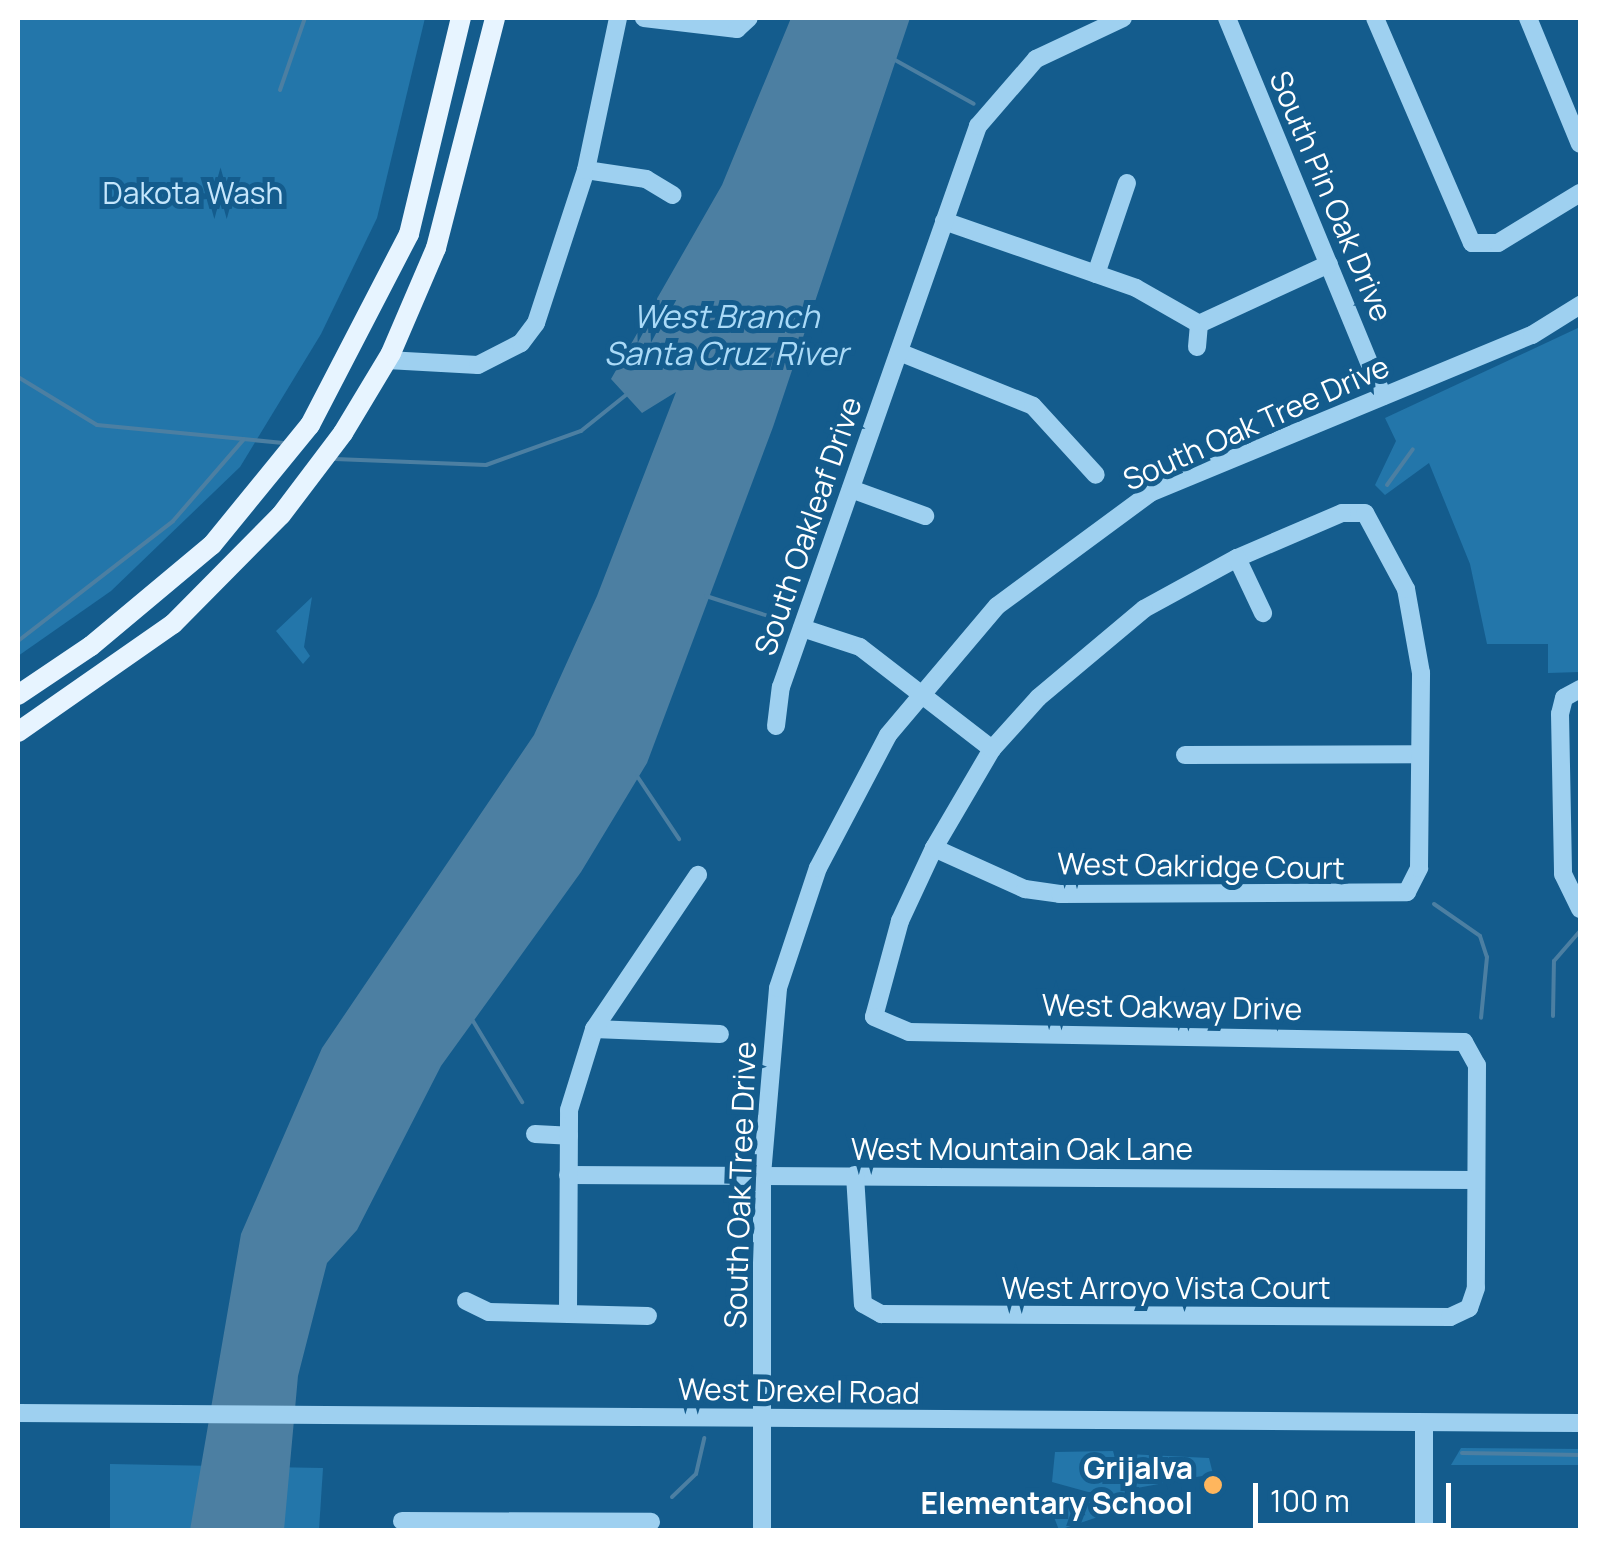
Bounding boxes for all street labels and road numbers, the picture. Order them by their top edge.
street label: South Pin Oak Drive [1262,66,1400,326]
street label: South Oak Tree Drive [1117,348,1395,498]
street label: South Oakleaf Drive [747,392,869,660]
street label: West Oakridge Court [1057,845,1345,887]
street label: West Oakway Drive [1041,987,1303,1027]
street label: South Oak Tree Drive [717,1041,763,1329]
street label: West Mountain Oak Lane [851,1131,1193,1167]
street label: West Arroyo Vista Court [1002,1270,1330,1306]
street label: West Drexel Road [678,1371,920,1411]

